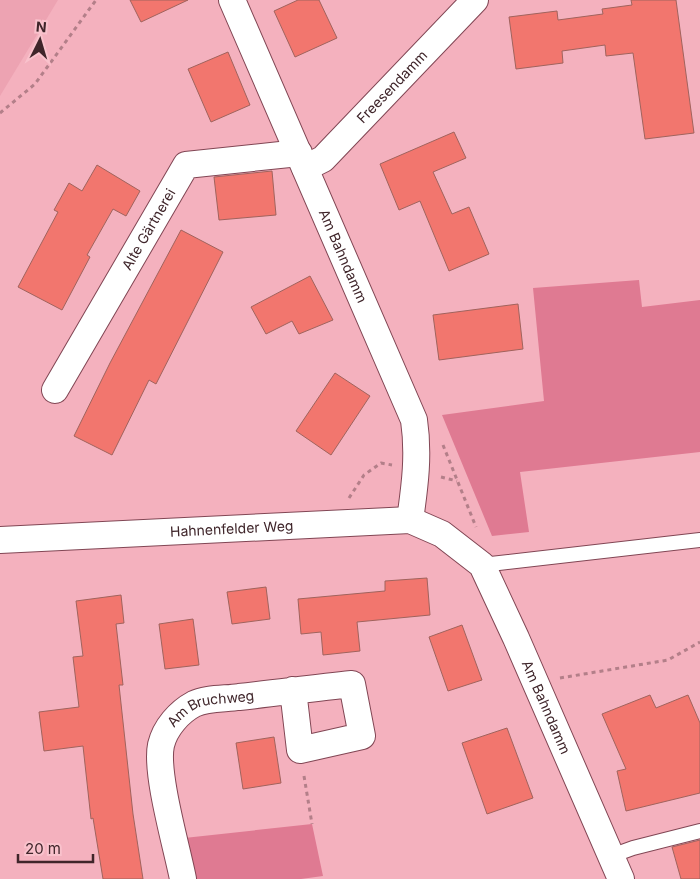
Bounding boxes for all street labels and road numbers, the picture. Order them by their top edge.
street label: Freesendamm [353,47,430,126]
street label: Alte Gärtnerei [118,185,178,273]
street label: Am Bahndamm [316,206,371,305]
street label: Hahnenfelder Weg [170,517,294,540]
street label: Am Bahndamm [519,658,574,756]
street label: Am Bruchweg [163,686,255,730]

